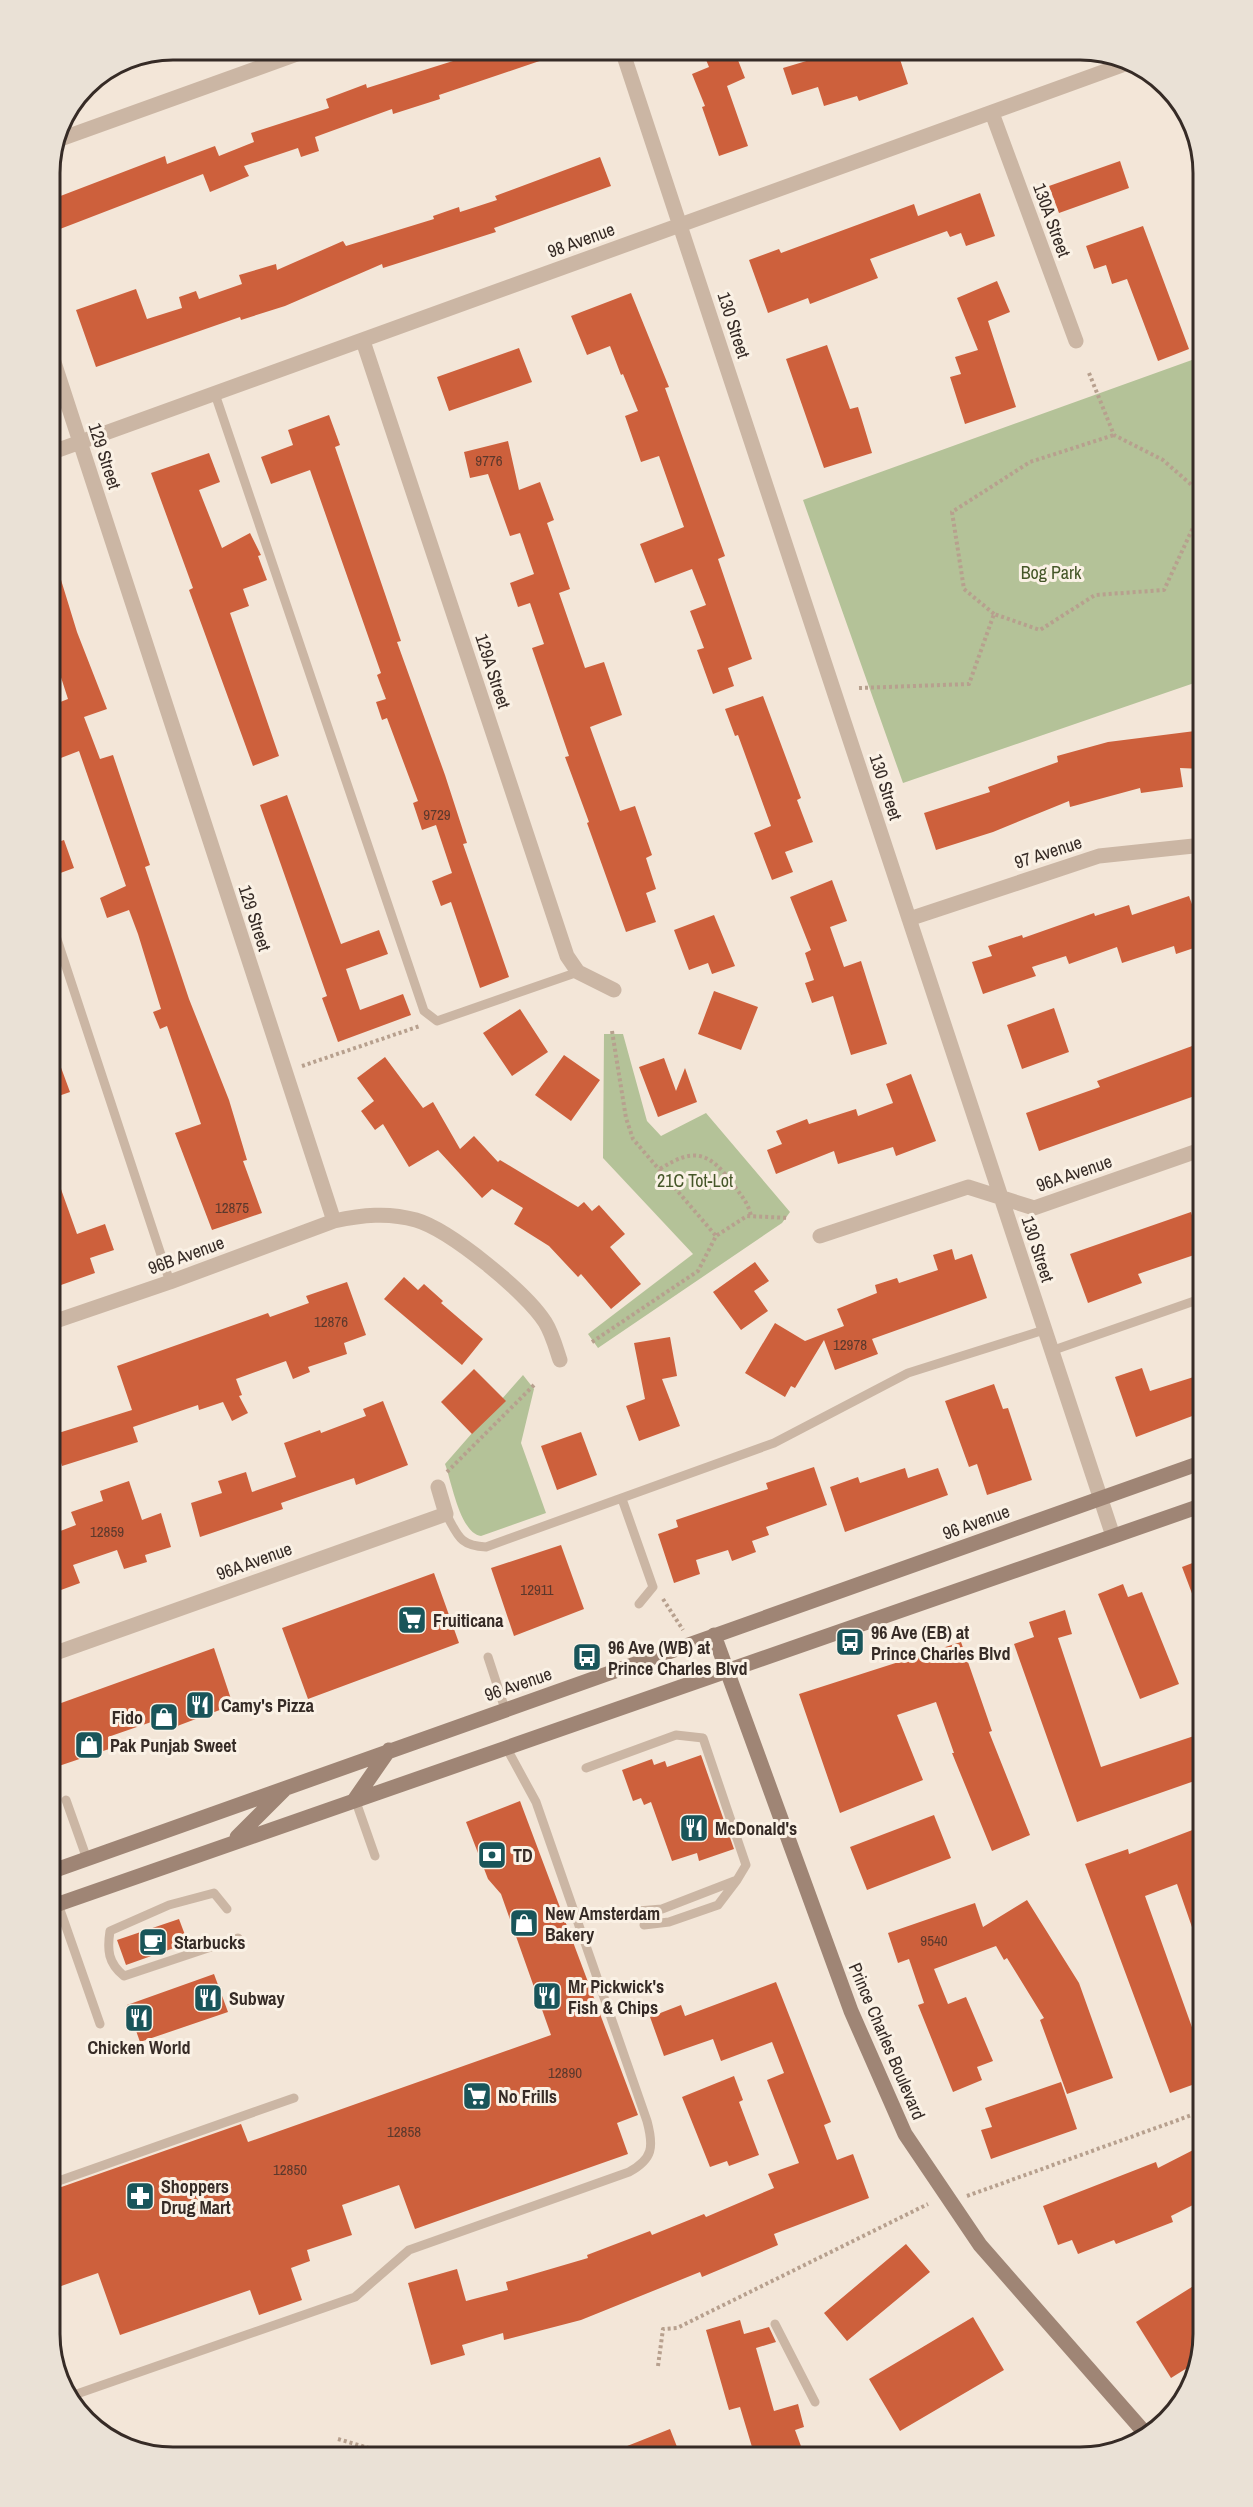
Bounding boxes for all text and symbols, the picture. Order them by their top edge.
street label: 130A Street [1027,179,1077,261]
street label: 98 Avenue [544,216,618,264]
street label: 130 Street [712,289,756,361]
street label: 129 Street [83,420,127,492]
house number: 9776 [475,450,503,471]
park label: Bog Park [1021,560,1082,585]
street label: 129A Street [469,630,517,712]
street label: 130 Street [864,751,908,823]
house number: 9729 [423,804,451,825]
street label: 97 Avenue [1011,829,1085,875]
street label: 129 Street [233,882,277,954]
street label: 96A Avenue [1033,1148,1115,1198]
park label: 21C Tot-Lot [657,1168,733,1193]
house number: 12875 [215,1197,249,1218]
street label: 130 Street [1016,1213,1060,1285]
street label: 96B Avenue [144,1230,228,1280]
house number: 12876 [314,1311,348,1332]
house number: 12978 [833,1334,867,1355]
street label: 96 Avenue [939,1498,1013,1546]
house number: 12859 [90,1521,124,1542]
street label: 96A Avenue [213,1536,295,1586]
house number: 12911 [520,1579,554,1600]
supermarket icon: Fruiticana [396,1604,428,1636]
place label: Fruiticana [433,1608,504,1633]
place label: 96 Ave (EB) at Prince Charles Blvd [871,1620,1010,1666]
bus stop icon: 96 Ave (EB) at Prince Charles Blvd [834,1626,866,1658]
place label: 96 Ave (WB) at Prince Charles Blvd [608,1635,747,1681]
bus stop icon: 96 Ave (WB) at Prince Charles Blvd [571,1641,603,1673]
street label: 96 Avenue [481,1661,555,1707]
restaurant icon: Camy's Pizza [184,1689,216,1721]
place label: Camy's Pizza [221,1693,315,1718]
shop icon: Fido [148,1701,180,1733]
place label: Fido [112,1705,143,1730]
shop icon: Pak Punjab Sweet [73,1729,105,1761]
place label: Pak Punjab Sweet [110,1733,236,1758]
restaurant icon: McDonald's [678,1812,710,1844]
place label: McDonald's [715,1816,797,1841]
bank icon: TD [476,1839,508,1871]
place label: TD [513,1843,533,1868]
place label: New Amsterdam Bakery [545,1901,660,1947]
shop icon: New Amsterdam Bakery [508,1907,540,1939]
cafe icon: Starbucks [137,1926,169,1958]
place label: Starbucks [174,1930,245,1955]
house number: 9540 [920,1930,948,1951]
street label: Prince Charles Boulevard [843,1959,931,2123]
place label: Mr Pickwick's Fish & Chips [568,1974,664,2020]
restaurant icon: Mr Pickwick's Fish & Chips [531,1980,563,2012]
restaurant icon: Subway [192,1982,224,2014]
place label: Subway [229,1986,286,2011]
restaurant icon: Chicken World [123,2002,155,2034]
place label: Chicken World [87,2035,191,2060]
house number: 12890 [548,2062,582,2083]
supermarket icon: No Frills [461,2080,493,2112]
place label: No Frills [498,2084,557,2109]
house number: 12858 [387,2121,421,2142]
house number: 12850 [273,2159,307,2180]
place label: Shoppers Drug Mart [161,2174,231,2220]
pharmacy icon: Shoppers Drug Mart [124,2180,156,2212]

